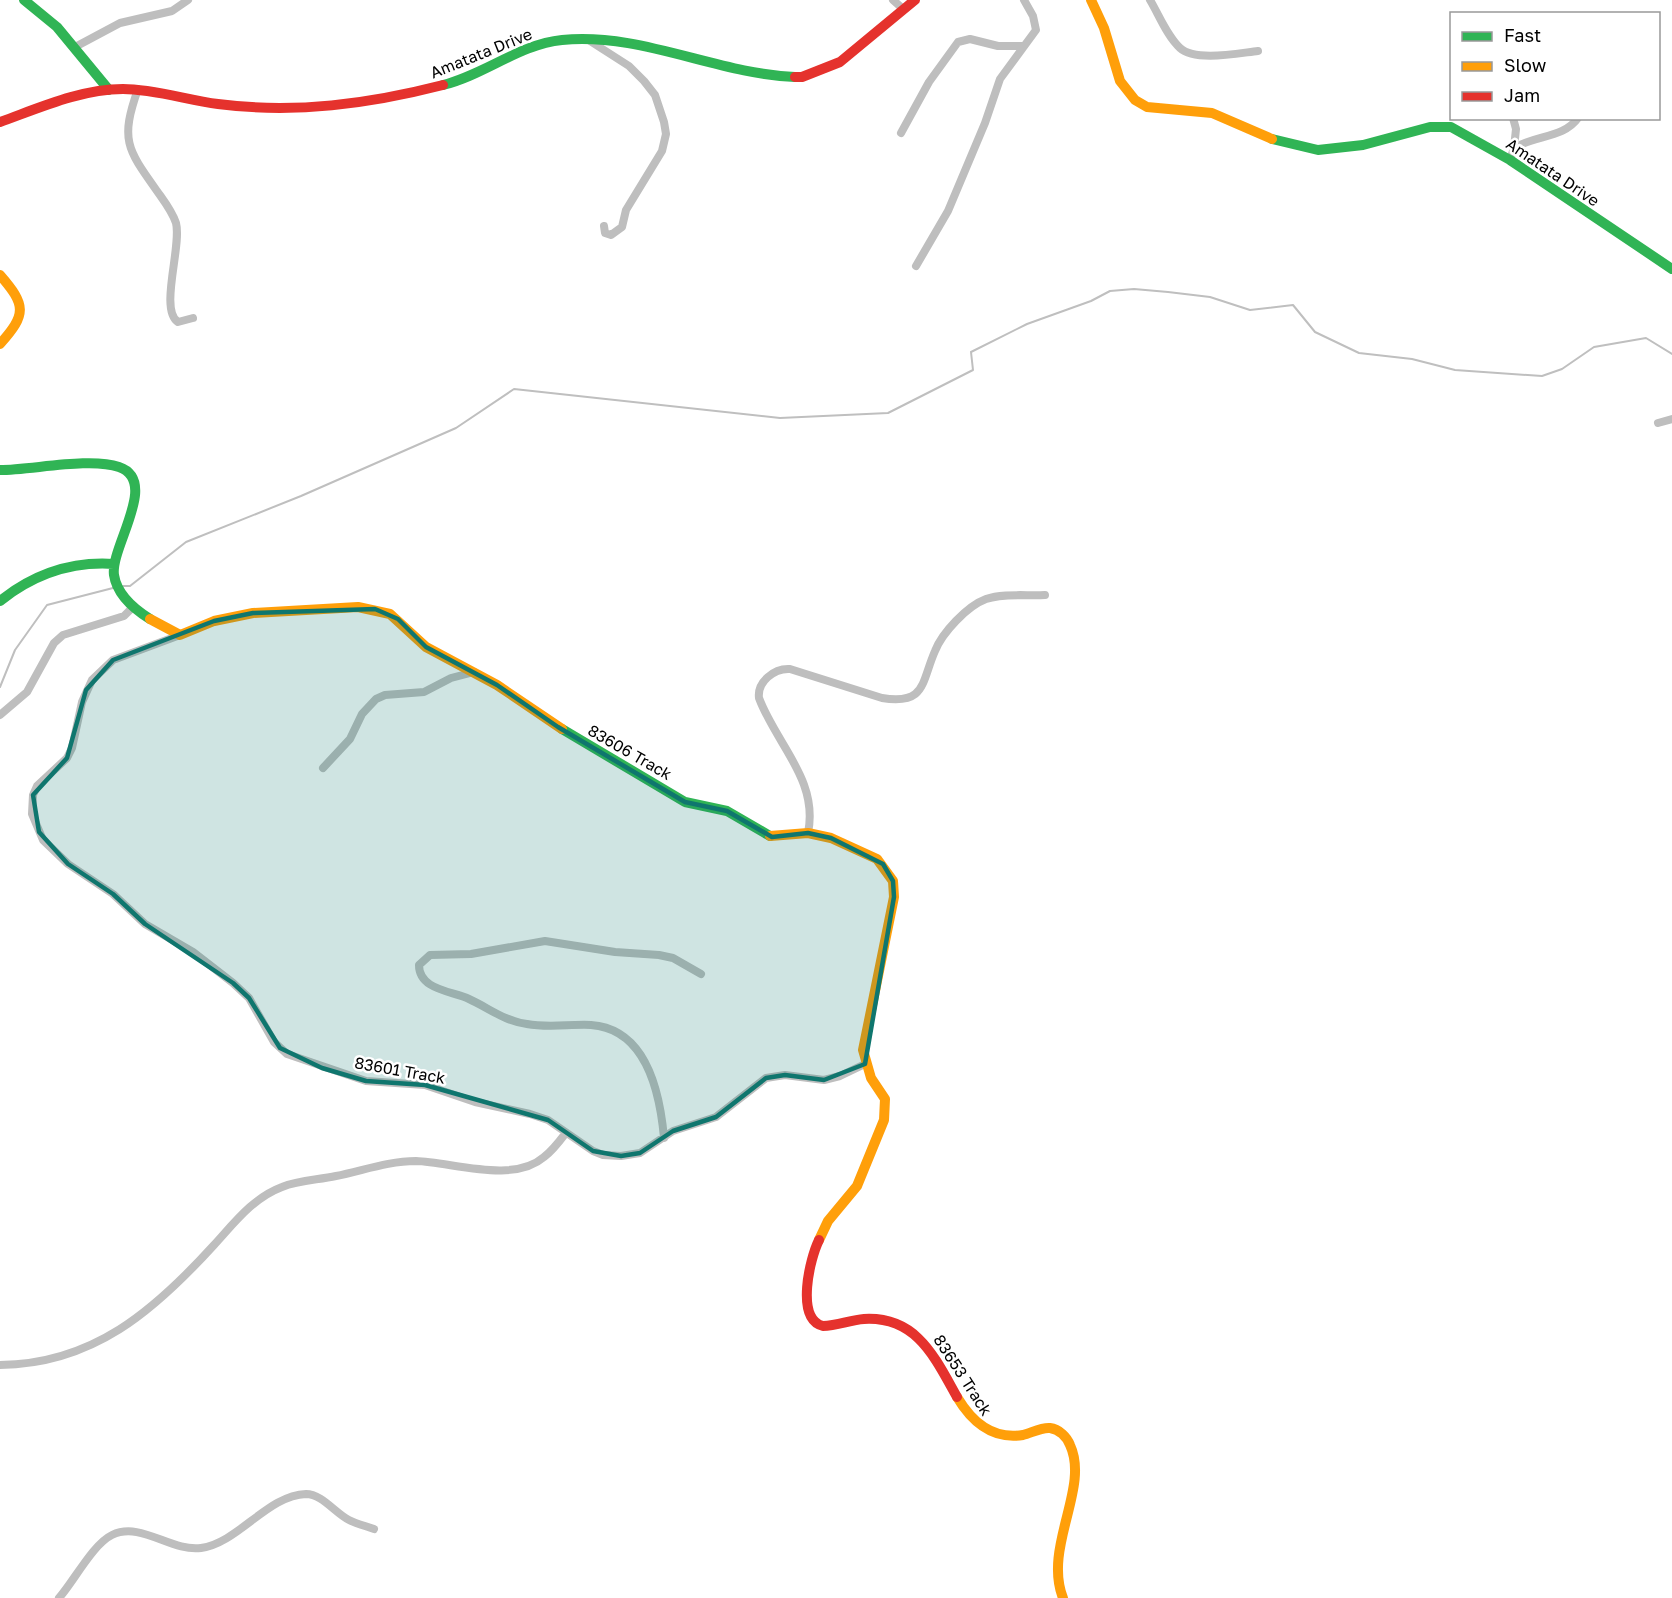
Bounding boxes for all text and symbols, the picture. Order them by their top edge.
legend [1450,12,1660,120]
street label: Amatata Drive [427,23,535,83]
text: Fast [1504,24,1541,46]
text: Slow [1504,54,1547,76]
text: Jam [1504,84,1540,106]
street label: Amatata Drive [1503,133,1603,211]
street label: 83606 Track [584,720,676,784]
street label: 83601 Track [353,1052,447,1088]
street label: 83653 Track [929,1331,997,1419]

